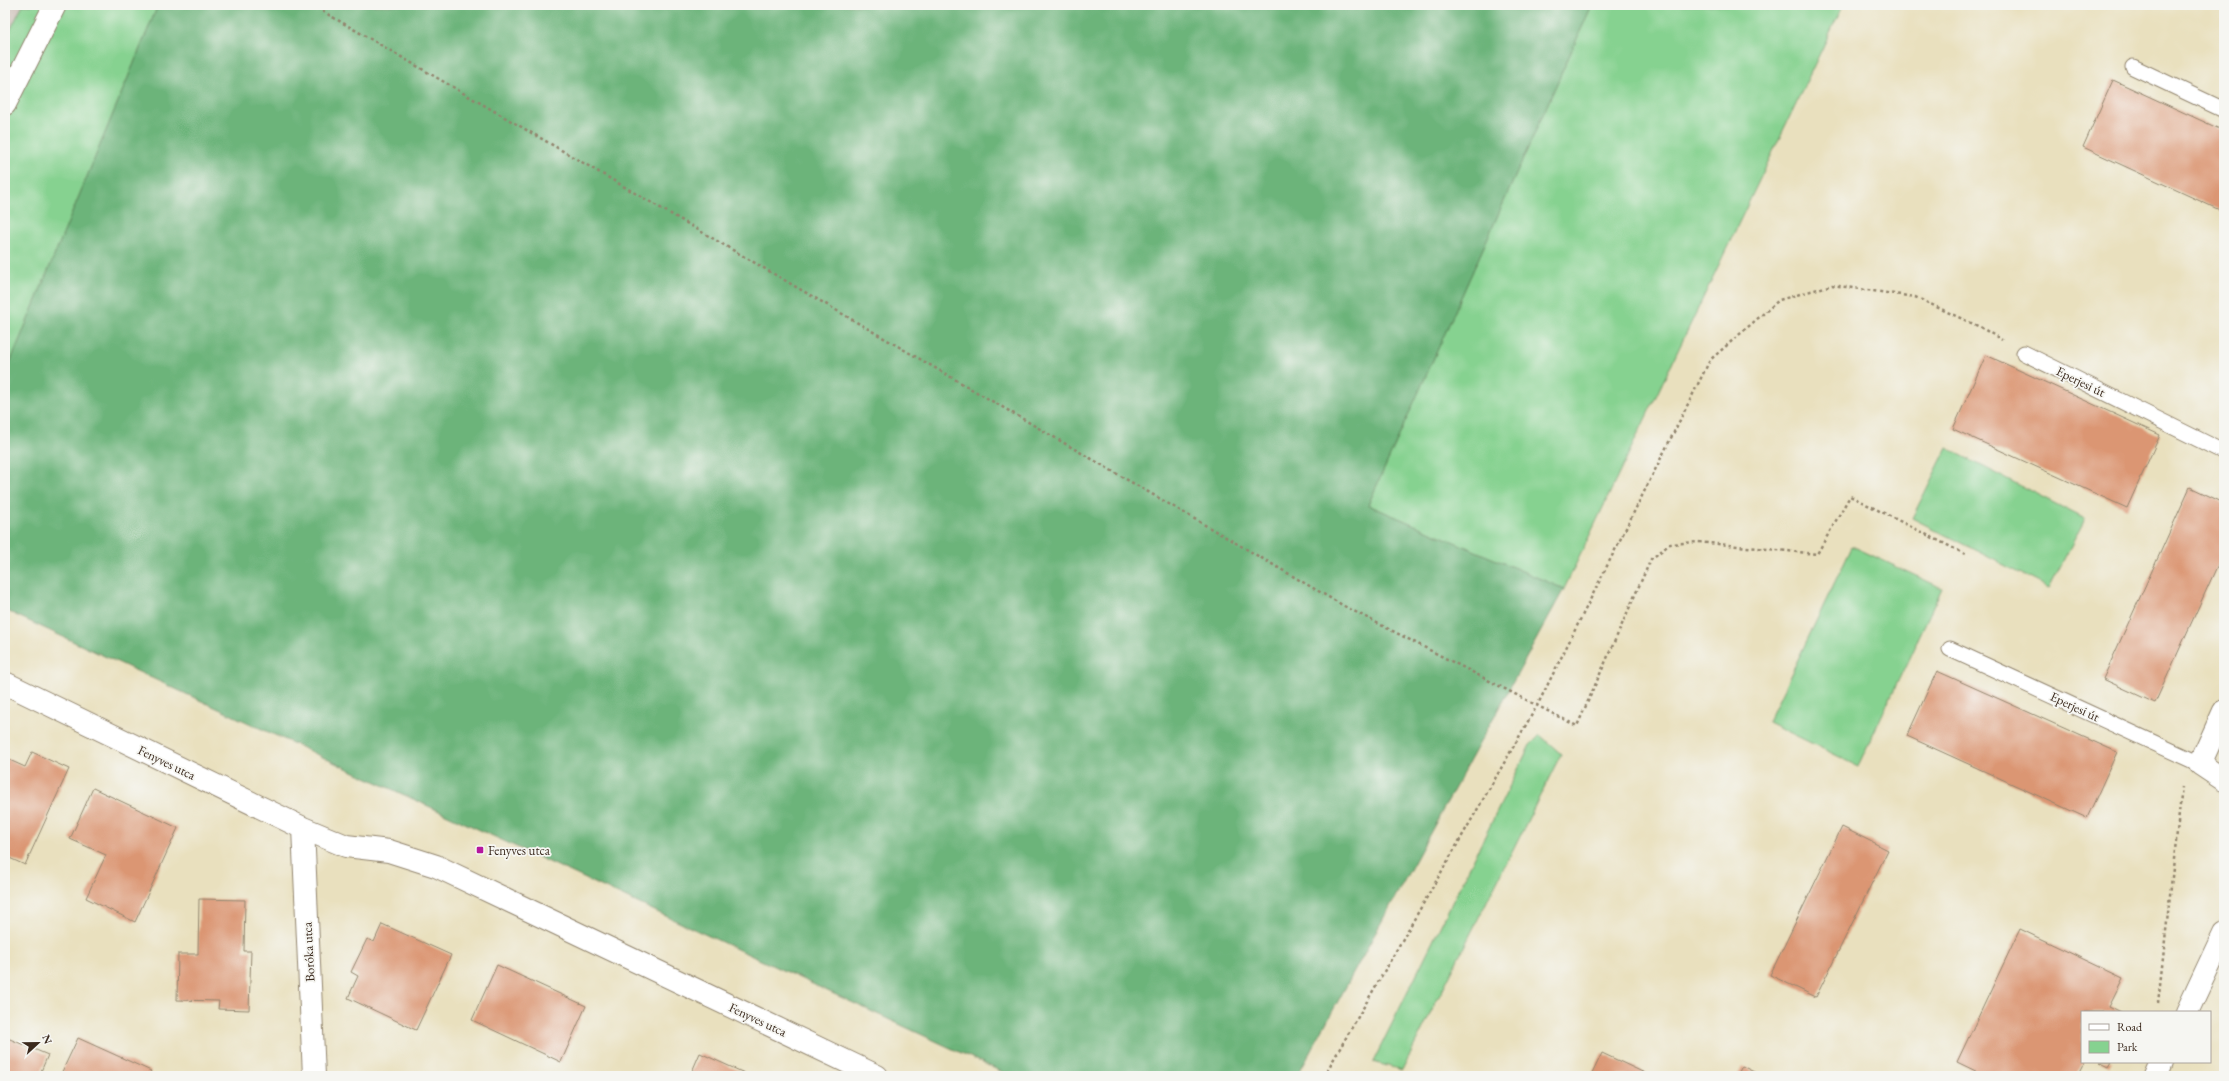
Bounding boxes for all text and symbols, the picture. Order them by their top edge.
street label: Eperjesi út [2053,362,2108,401]
street label: Eperjesi út [2047,688,2102,725]
street label: Fenyves utca [135,741,199,784]
place label: Fenyves utca [488,842,551,859]
marker: Fenyves utca [475,845,485,855]
street label: Boróka utca [298,921,319,982]
street label: Fenyves utca [726,999,790,1041]
legend [2081,1011,2211,1063]
text: Road [2117,1019,2143,1035]
north arrow [18,1023,58,1063]
text: N [39,1033,55,1046]
text: Park [2117,1039,2138,1055]

